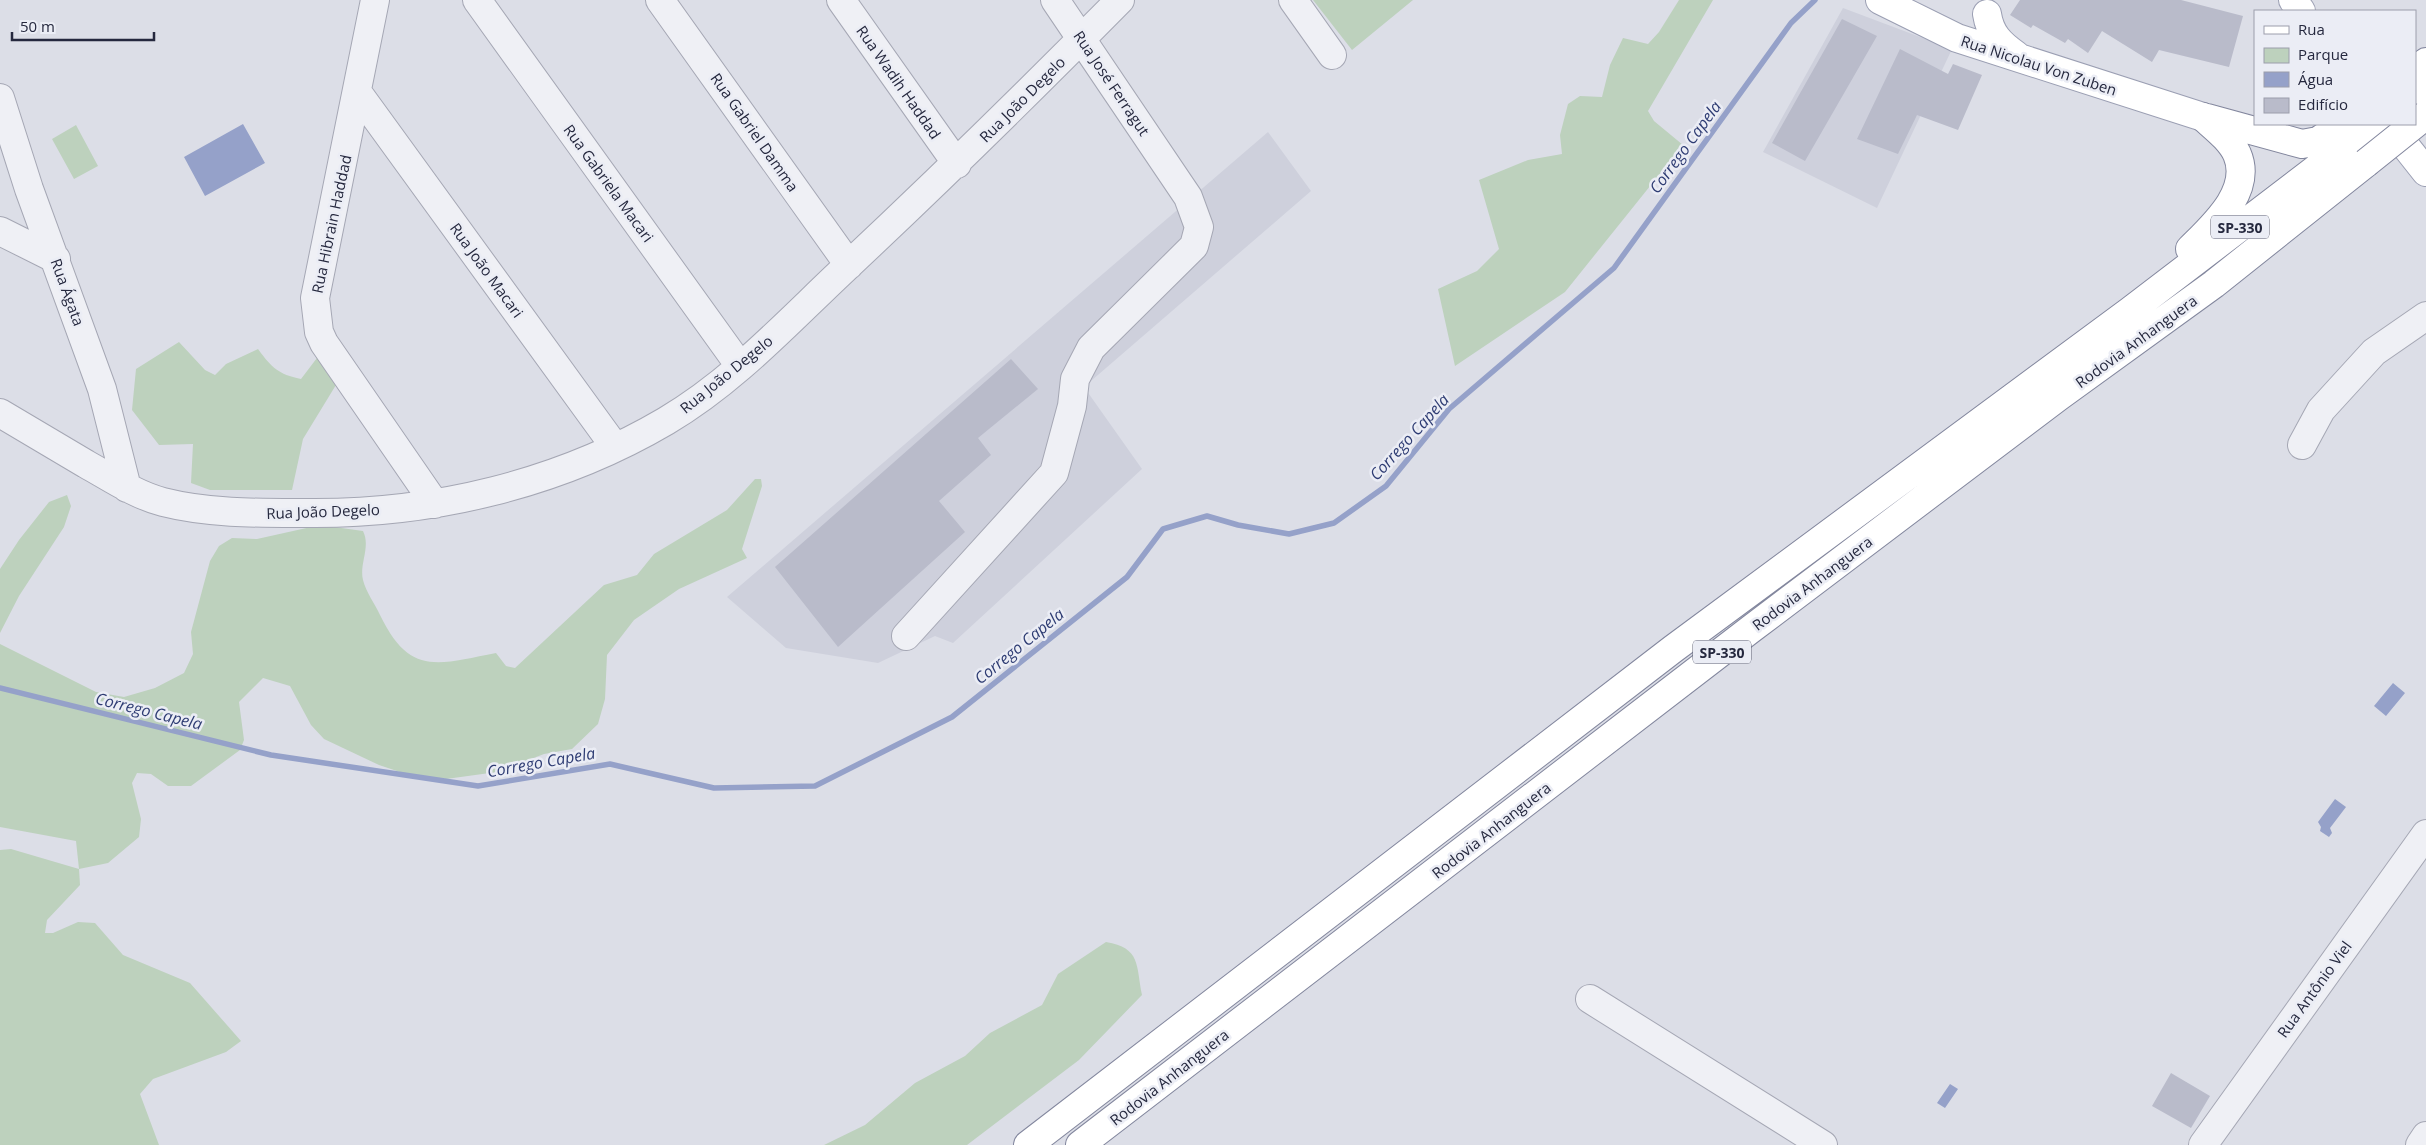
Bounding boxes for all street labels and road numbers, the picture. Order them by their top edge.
street label: Rua Wadih Haddad [852,21,946,143]
street label: Rua José Ferragut [1069,27,1155,139]
street label: Rua Nicolau Von Zuben [1958,30,2120,100]
street label: Rua João Degelo [975,52,1069,146]
street label: Rua Gabriel Damma [707,69,803,195]
street label: Rua Gabriela Macari [560,120,658,246]
street label: Rua Hibrain Haddad [307,153,355,295]
road number: SP-330 [2211,216,2269,238]
street label: Rua João Macari [446,219,528,321]
street label: Rua Ágata [47,256,89,328]
street label: Rodovia Anhanguera [2071,290,2201,392]
street label: Rua João Degelo [676,330,776,418]
street label: Rua João Degelo [266,499,380,523]
street label: Rodovia Anhanguera [1748,531,1876,635]
road number: SP-330 [1693,640,1751,664]
street label: Rodovia Anhanguera [1427,777,1555,883]
street label: Rua Antônio Viel [2272,937,2356,1041]
street label: Rodovia Anhanguera [1105,1024,1233,1130]

